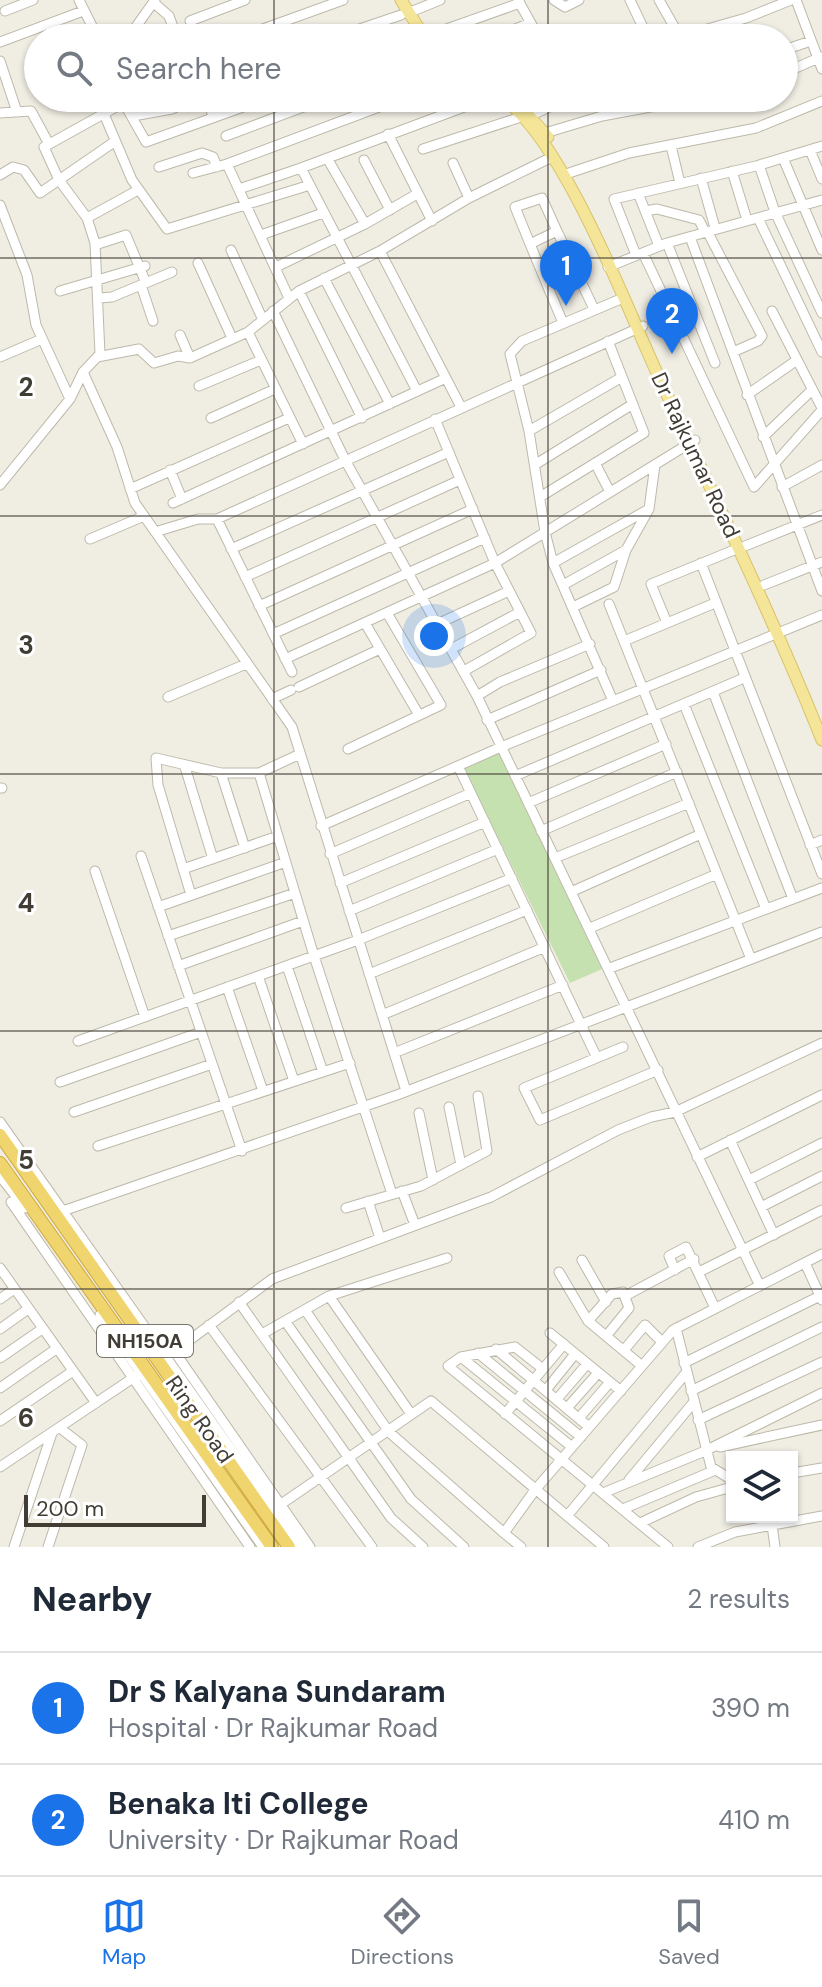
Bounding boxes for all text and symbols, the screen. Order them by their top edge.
search box [24,24,798,112]
icon: search [52,46,96,90]
text: Search here [116,49,282,88]
pin: 1 [540,240,592,306]
pin: 2 [646,288,698,354]
street label: Dr Rajkumar Road [644,368,747,543]
text: 2 [18,370,34,404]
your location [414,616,454,656]
text: 3 [18,628,34,662]
text: 4 [18,886,34,920]
text: 5 [18,1143,34,1177]
road number: NH150A [97,1325,193,1357]
street label: Ring Road [159,1370,240,1469]
text: 6 [18,1401,34,1435]
map controls [726,1451,798,1523]
button: layers [726,1451,798,1523]
scale bar [24,1491,206,1527]
text: 200 m [36,1494,104,1523]
text: Nearby [32,1577,152,1622]
text: 2 results [687,1582,790,1616]
text: Dr S Kalyana Sundaram [108,1672,446,1711]
text: 1 [53,1691,63,1725]
text: 390 m [711,1691,790,1725]
text: Hospital · Dr Rajkumar Road [108,1711,438,1745]
text: Benaka Iti College [108,1784,369,1823]
text: 2 [50,1803,66,1837]
text: 410 m [718,1803,790,1837]
text: University · Dr Rajkumar Road [108,1823,459,1857]
tab: Map [102,1894,146,1971]
tab: Directions [351,1894,454,1971]
tab: Saved [658,1894,720,1971]

